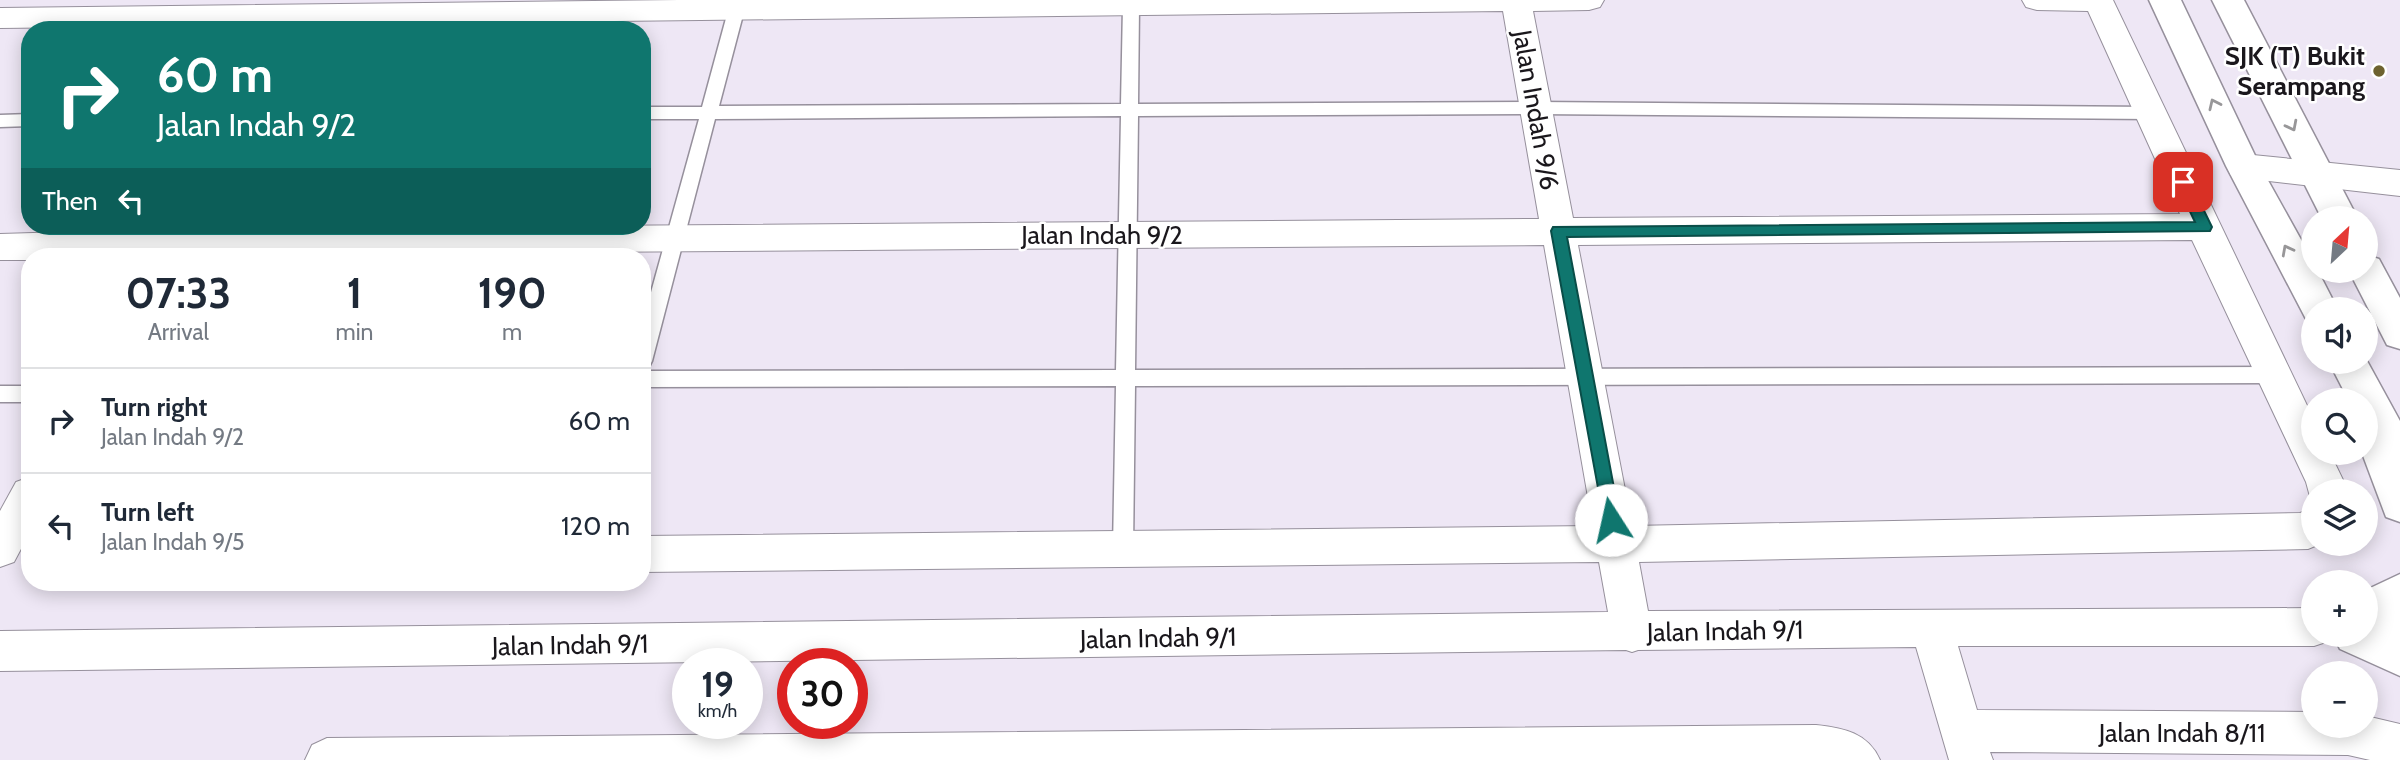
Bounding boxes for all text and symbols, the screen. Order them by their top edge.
street label: Jalan Indah 9/6 [1506,26,1566,193]
place label: SJK (T) Bukit Serampang [2225,40,2365,102]
text: 60 m [157,45,273,104]
icon: right [42,49,133,140]
marker: SJK (T) Bukit Serampang [2371,63,2387,79]
one-way arrow [2208,99,2222,111]
text: Jalan Indah 9/2 [157,105,356,144]
one-way arrow [2284,119,2298,131]
pin [2153,152,2213,212]
icon: arrive [2164,163,2202,201]
icon: left [112,182,150,220]
text: Then [42,185,98,217]
north arrow [2301,206,2378,284]
map controls [2301,206,2378,738]
street label: Jalan Indah 9/2 [1020,219,1183,251]
one-way arrow [2282,244,2296,257]
text: 07:33 [125,267,231,319]
text: 1 [347,267,362,319]
text: 190 [478,267,547,319]
button: sound [2301,297,2378,374]
text: Arrival [148,318,209,346]
text: min [335,318,373,346]
text: m [502,318,522,346]
button: search [2301,388,2378,465]
text: Turn right [101,391,207,423]
icon: right [42,402,80,440]
text: 60 m [568,405,630,437]
text: Jalan Indah 9/2 [101,423,244,451]
button: layers [2301,479,2378,556]
position arrow [1574,483,1648,557]
text: Turn left [101,496,194,528]
icon: left [42,507,80,545]
text: 120 m [561,510,630,542]
text: Jalan Indah 9/5 [101,528,244,556]
button: + [2301,570,2378,647]
street label: Jalan Indah 9/1 [1645,614,1804,648]
street label: Jalan Indah 9/1 [1078,621,1237,655]
street label: Jalan Indah 9/1 [490,628,649,662]
speed limit sign: 30 [777,648,868,739]
button: − [2301,661,2378,738]
text: 19 [701,663,734,706]
text: km/h [698,700,737,722]
street label: Jalan Indah 8/11 [2098,717,2265,749]

